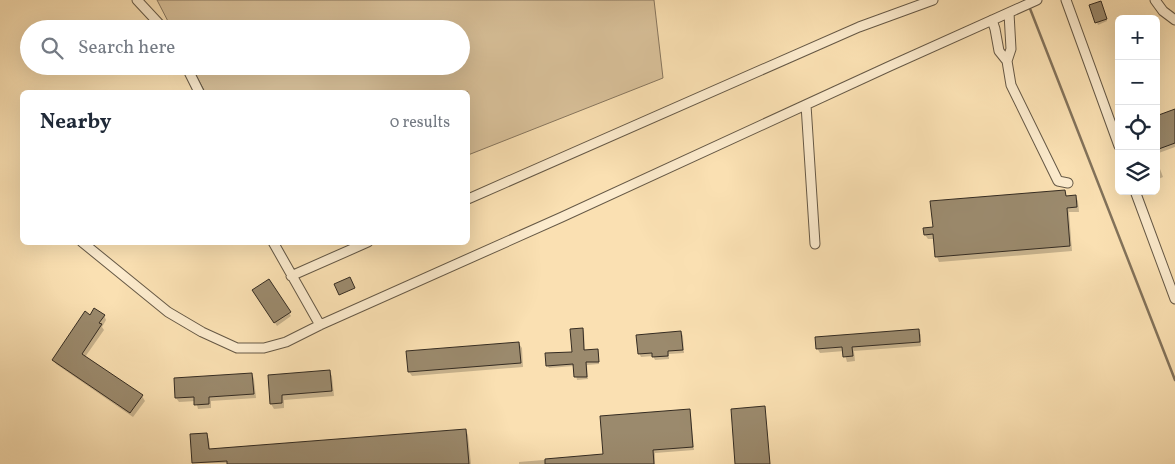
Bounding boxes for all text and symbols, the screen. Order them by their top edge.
map controls [1115,15,1160,195]
button: + [1115,15,1160,60]
search box [20,20,470,75]
icon: search [38,34,66,62]
text: Search here [78,35,175,61]
button: − [1115,60,1160,105]
button: locate [1115,105,1160,150]
text: Nearby [40,108,111,137]
text: 0 results [390,112,450,134]
button: layers [1115,150,1160,195]

